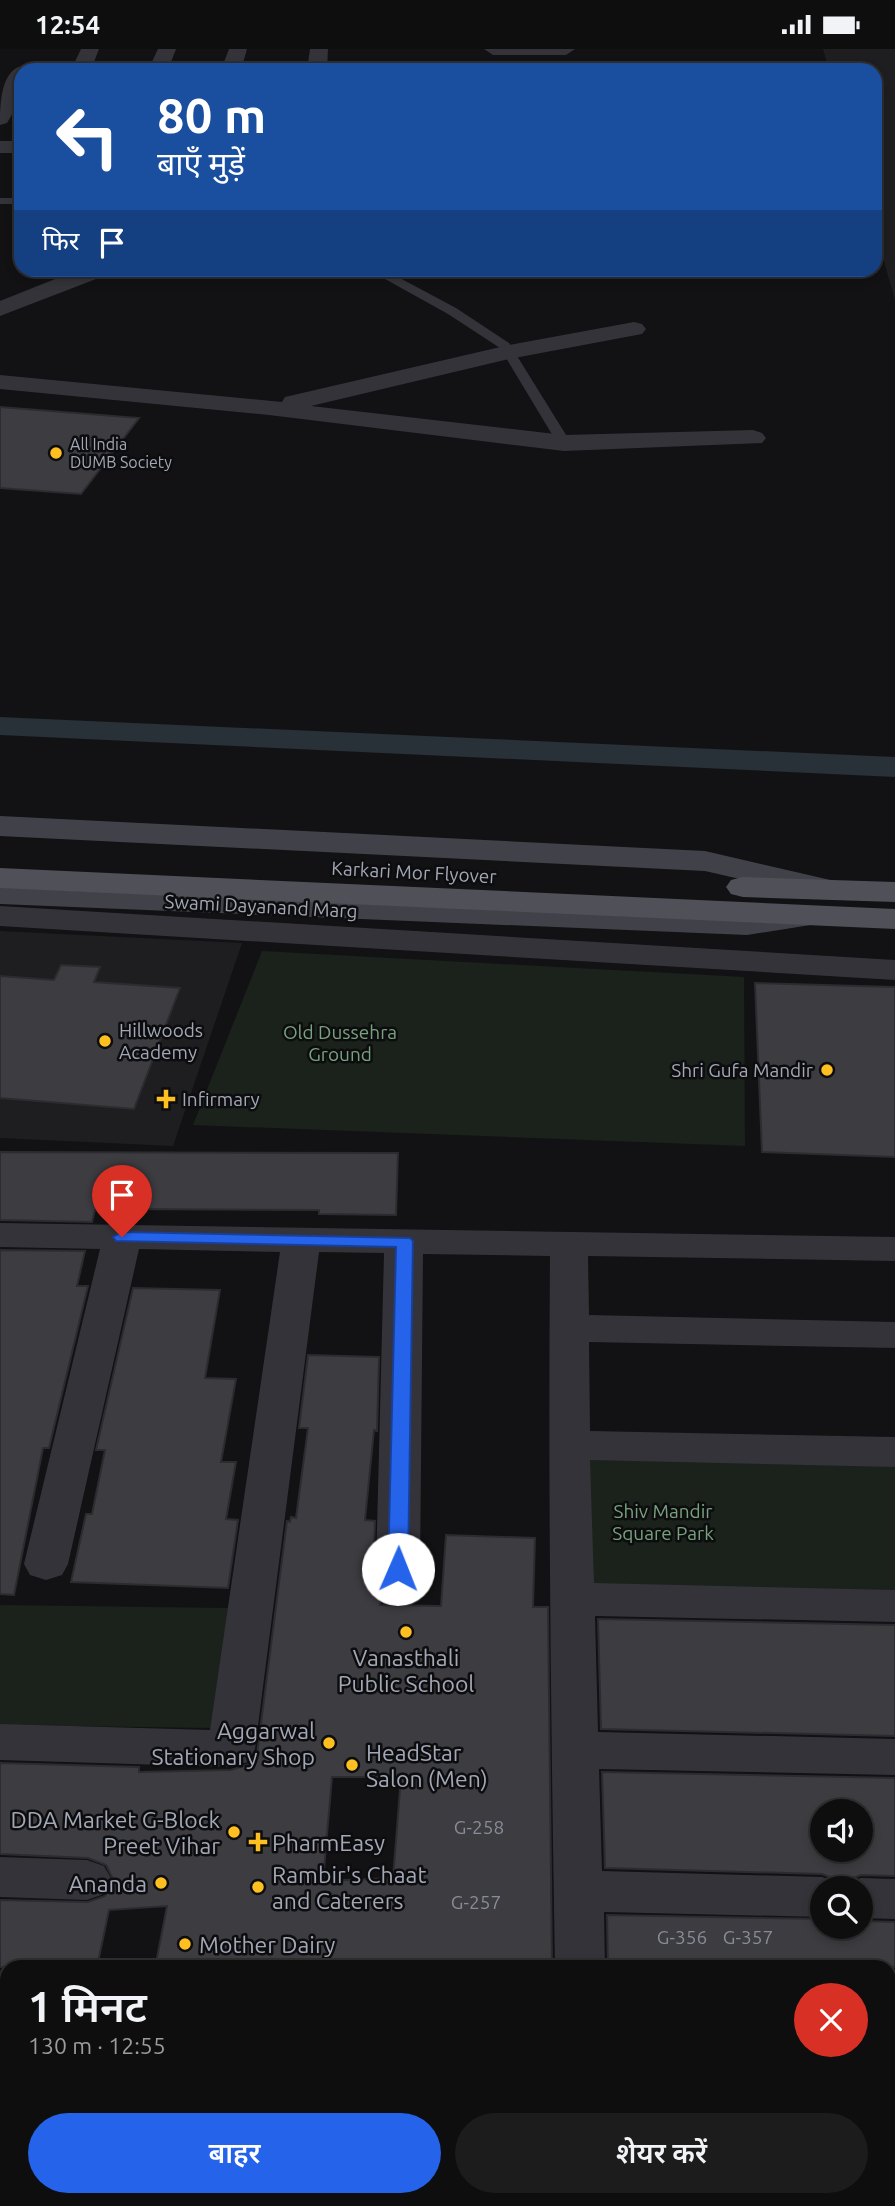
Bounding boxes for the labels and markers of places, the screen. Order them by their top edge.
place label: All India DUMB Society [70,435,172,471]
marker: All India DUMB Society [48,445,64,461]
place label: Hillwoods Academy [119,1019,203,1063]
marker: Hillwoods Academy [97,1033,113,1049]
place label: Shri Gufa Mandir [671,1059,813,1081]
marker: Shri Gufa Mandir [819,1062,835,1078]
place label: Infirmary [182,1088,260,1110]
marker: Infirmary [156,1089,176,1109]
pin [92,1165,152,1237]
marker: Vanasthali Public School [398,1624,414,1640]
place label: Vanasthali Public School [338,1645,474,1696]
place label: Aggarwal Stationary Shop [151,1718,315,1769]
marker: Aggarwal Stationary Shop [321,1735,337,1751]
place label: HeadStar Salon (Men) [366,1740,488,1792]
marker: HeadStar Salon (Men) [344,1757,360,1773]
place label: DDA Market G-Block Preet Vihar [10,1807,220,1858]
marker: DDA Market G-Block Preet Vihar [226,1824,242,1840]
place label: PharmEasy [272,1830,385,1855]
marker: PharmEasy [250,1834,266,1850]
place label: Rambir's Chaat and Caterers [272,1862,426,1913]
place label: Ananda [69,1871,147,1896]
marker: Ananda [153,1875,169,1891]
marker: Rambir's Chaat and Caterers [250,1879,266,1895]
place label: Mother Dairy [199,1932,335,1957]
marker: Mother Dairy [177,1936,193,1952]

